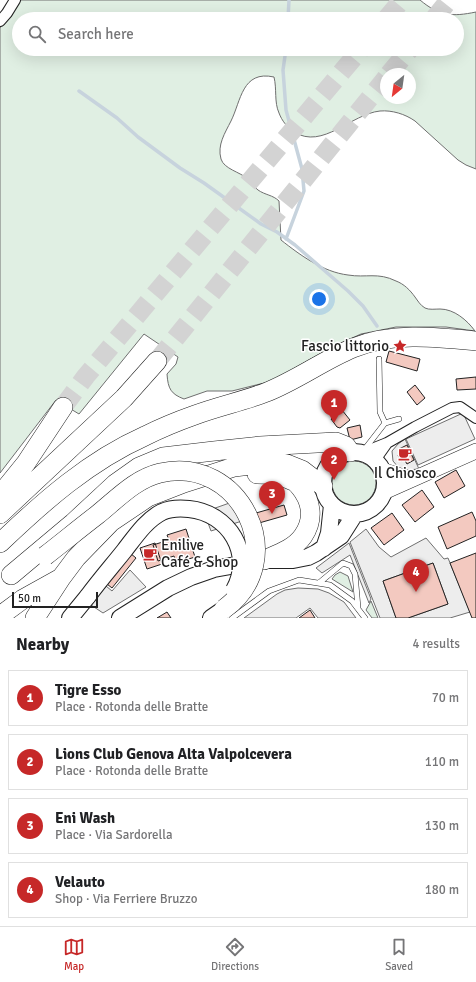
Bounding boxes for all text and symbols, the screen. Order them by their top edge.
search box [12,12,464,56]
icon: search [26,23,48,45]
text: Search here [58,25,134,43]
north arrow [380,68,416,104]
your location [309,289,329,309]
place label: Fascio littorio [301,337,389,355]
place icon: Fascio littorio [392,338,408,354]
pin: 1 [321,390,347,423]
cafe icon: Il Chiosco [397,446,413,462]
pin: 2 [321,447,347,480]
place label: Il Chiosco [374,464,436,482]
pin: 3 [259,481,285,514]
place label: Enilive Café & Shop [161,536,238,571]
cafe icon: Enilive Café & Shop [142,546,158,562]
pin: 4 [403,559,429,592]
scale bar [12,590,98,609]
text: 50 m [18,592,41,605]
text: Nearby [16,634,69,655]
text: 4 results [412,636,460,652]
text: Tigre Esso [55,681,121,699]
text: 1 [26,690,34,706]
text: 70 m [432,690,459,706]
text: Place · Rotonda delle Bratte [55,699,208,715]
text: Lions Club Genova Alta Valpolcevera [55,745,292,763]
text: 2 [26,754,34,770]
text: 110 m [425,754,459,770]
text: Place · Rotonda delle Bratte [55,763,208,779]
text: Eni Wash [55,809,115,827]
text: 3 [26,818,34,834]
text: 130 m [425,818,459,834]
text: Place · Via Sardorella [55,827,173,843]
text: Velauto [55,873,105,891]
text: 4 [26,882,34,898]
text: 180 m [425,882,459,898]
text: Shop · Via Ferriere Bruzzo [55,891,197,907]
tab: Map [63,936,85,973]
tab: Directions [211,936,259,973]
tab: Saved [385,936,413,973]

